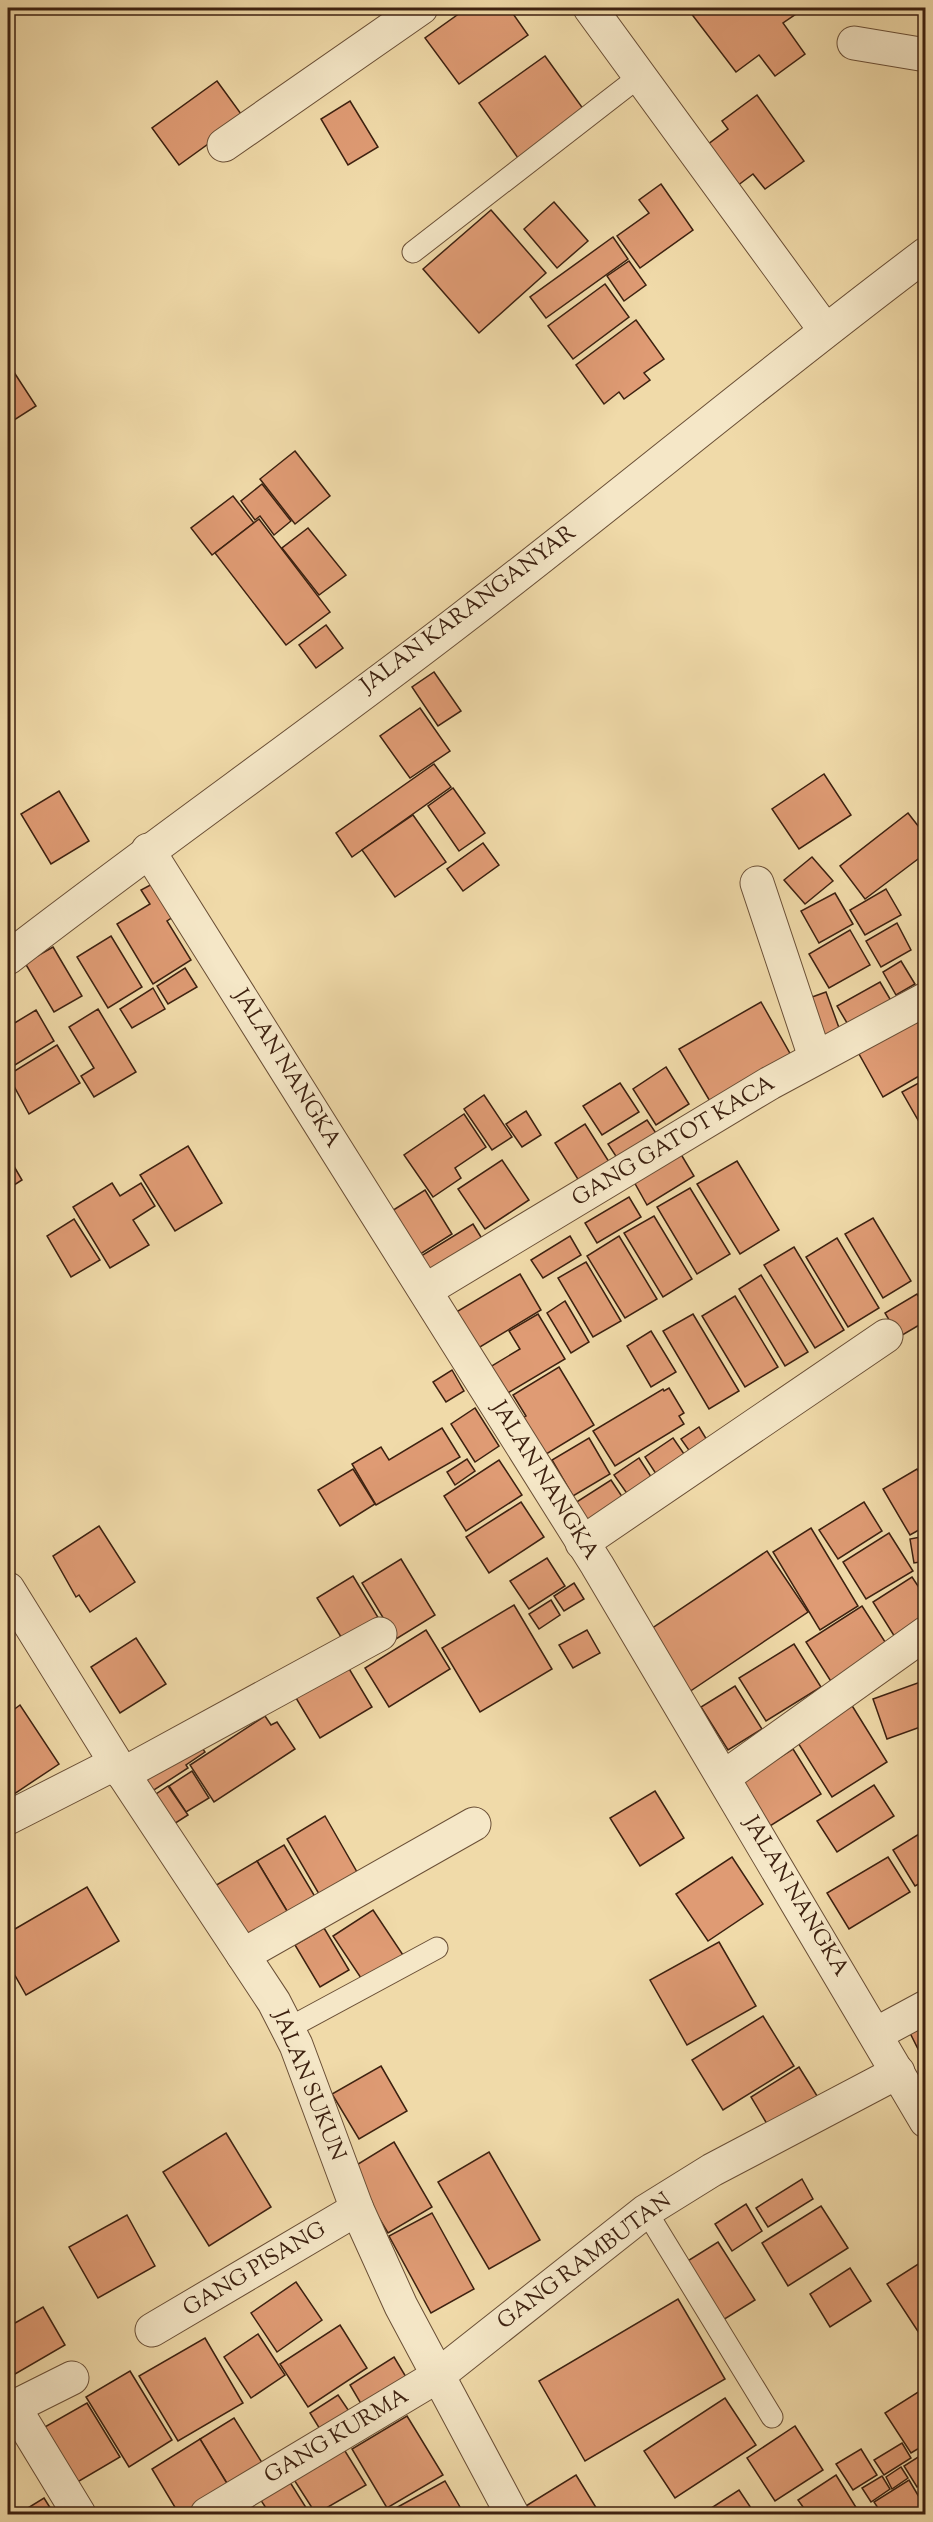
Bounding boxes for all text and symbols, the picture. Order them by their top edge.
street label: JALAN KARANGANYAR [354,518,584,702]
street label: JALAN NANGKA [224,982,348,1155]
street label: GANG GATOT KACA [566,1069,782,1215]
street label: JALAN NANGKA [482,1394,606,1567]
street label: JALAN NANGKA [734,1810,856,1983]
street label: JALAN SUKUN [263,2005,353,2166]
street label: GANG RAMBUTAN [491,2186,679,2338]
street label: GANG PISANG [177,2215,333,2325]
street label: GANG KURMA [259,2381,415,2493]

